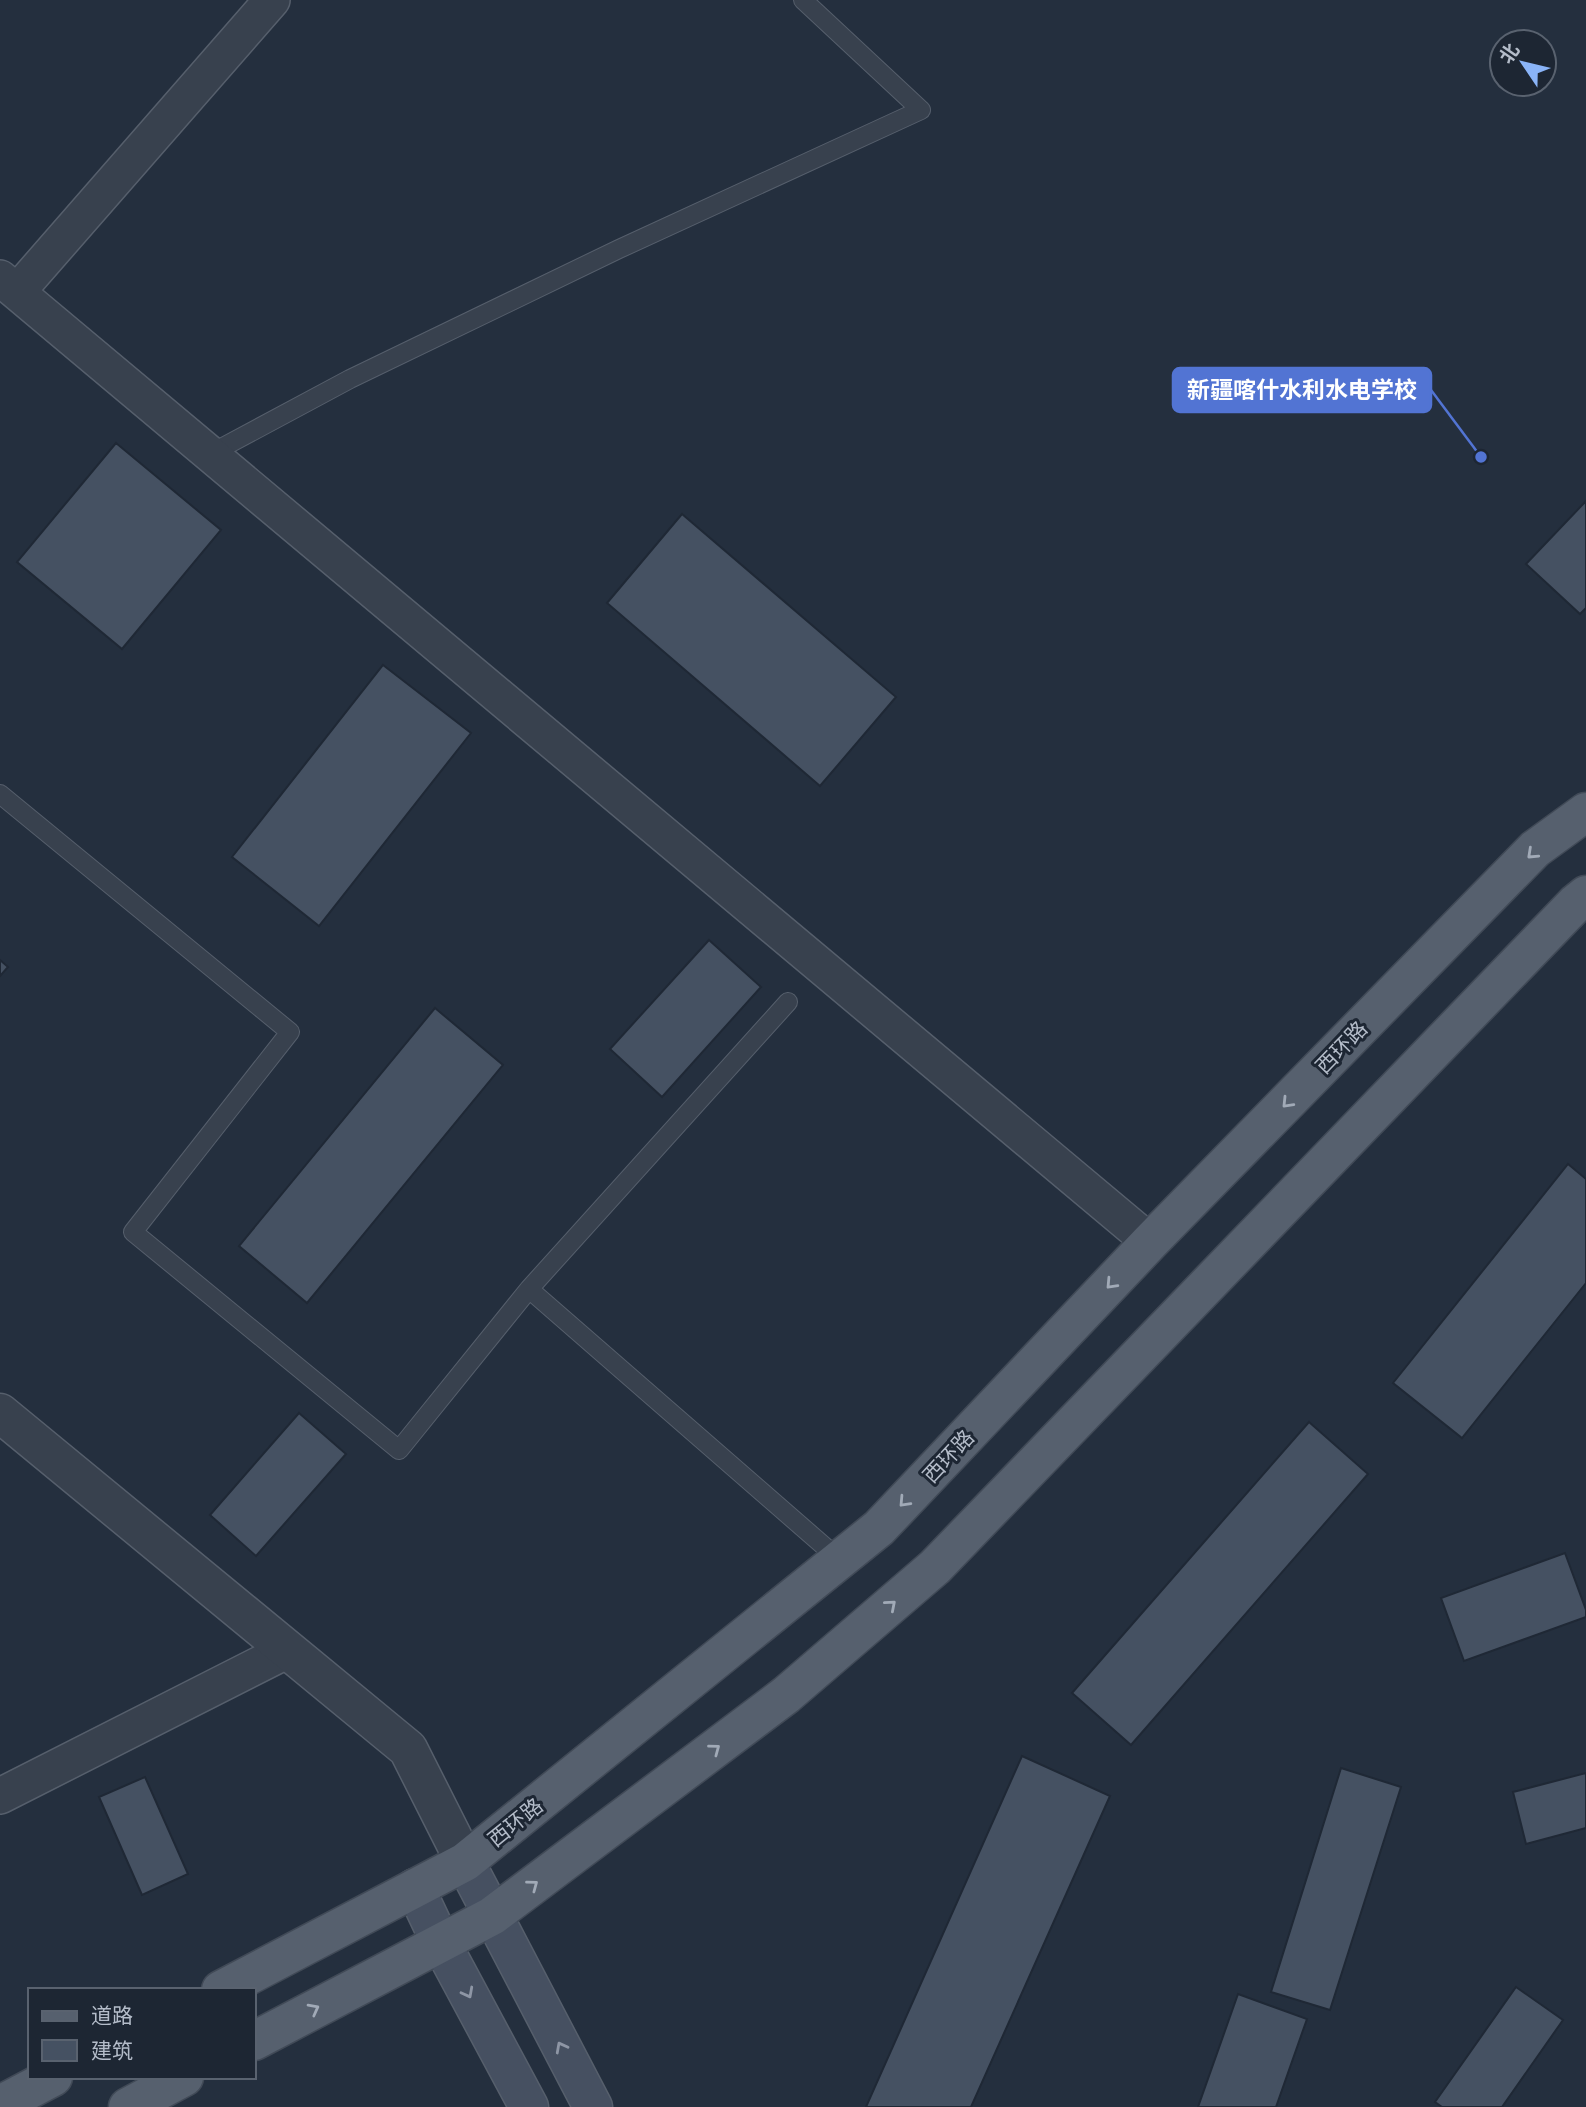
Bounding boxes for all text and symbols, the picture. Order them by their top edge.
north arrow [1488,28,1558,98]
text: 北 [1494,39,1524,68]
callout: 新疆喀什水利水电学校 [1173,368,1431,412]
text: 新疆喀什水利水电学校 [1187,374,1417,404]
one-way arrow [1527,845,1540,858]
street label: 西环路 [1309,1015,1373,1079]
one-way arrow [1282,1095,1295,1108]
one-way arrow [1106,1275,1119,1288]
street label: 西环路 [916,1423,980,1489]
one-way arrow [899,1494,912,1507]
one-way arrow [883,1601,896,1613]
one-way arrow [707,1744,720,1757]
street label: 西环路 [482,1791,548,1853]
one-way arrow [525,1881,538,1894]
one-way arrow [460,1986,473,1998]
legend [28,1988,256,2079]
text: 道路 [91,2001,133,2029]
one-way arrow [307,2004,319,2018]
text: 建筑 [91,2036,133,2064]
one-way arrow [556,2042,570,2054]

